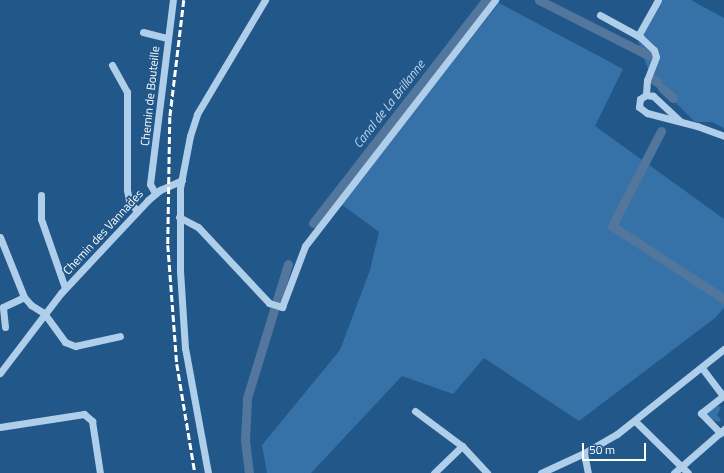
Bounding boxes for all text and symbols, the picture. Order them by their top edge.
street label: Chemin de Bouteille [138,45,162,147]
water label: Canal de La Brillanne [350,57,428,151]
street label: Chemin des Vannades [60,187,146,277]
scale bar [584,435,648,461]
text: 50 m [589,440,615,459]

